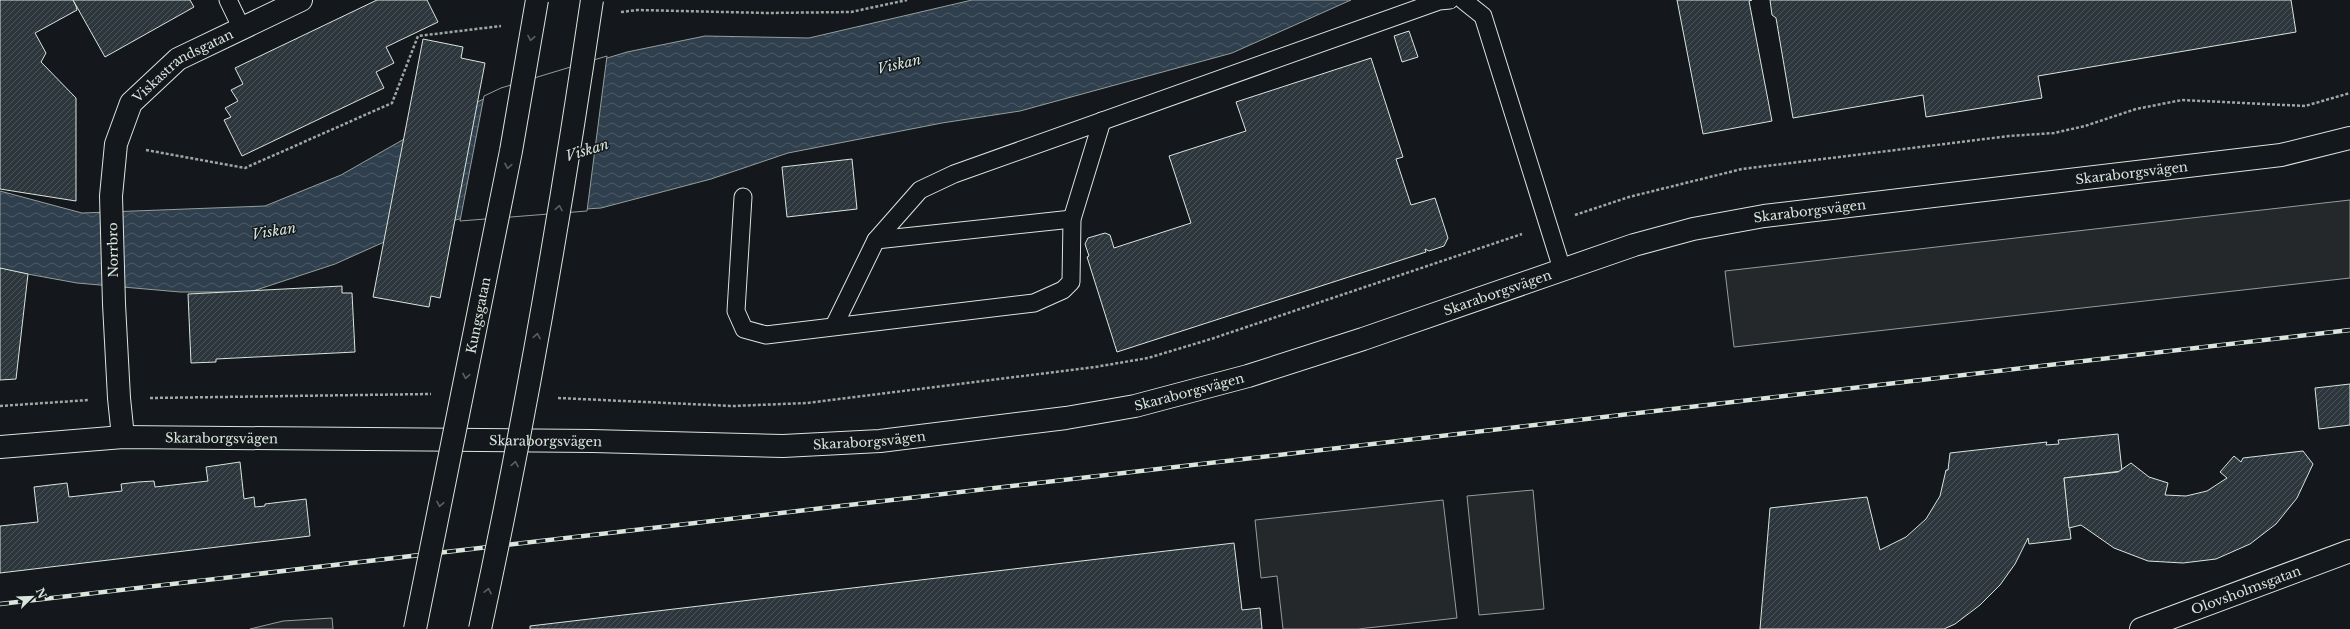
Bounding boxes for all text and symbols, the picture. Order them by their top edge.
street label: Viskastrandsgatan [128,25,236,107]
one-way arrow [527,35,535,42]
water label: Viskan [875,50,923,78]
water label: Viskan [563,135,611,165]
street label: Skaraborgsvägen [2074,158,2189,188]
one-way arrow [504,163,513,170]
street label: Skaraborgsvägen [1752,196,1867,226]
one-way arrow [555,204,563,211]
water label: Viskan [251,219,298,243]
street label: Norrbro [104,222,122,278]
street label: Skaraborgsvägen [1441,266,1554,319]
street label: Kungsgatan [462,276,494,355]
one-way arrow [532,333,541,339]
street label: Skaraborgsvägen [1132,369,1246,414]
one-way arrow [462,373,470,379]
street label: Skaraborgsvägen [813,427,927,453]
street label: Skaraborgsvägen [165,429,278,447]
street label: Skaraborgsvägen [489,432,602,450]
one-way arrow [510,461,519,467]
one-way arrow [436,501,445,507]
street label: Olovsholmsgatan [2189,562,2303,618]
north arrow [12,577,52,617]
text: N [33,586,50,601]
one-way arrow [483,588,492,594]

